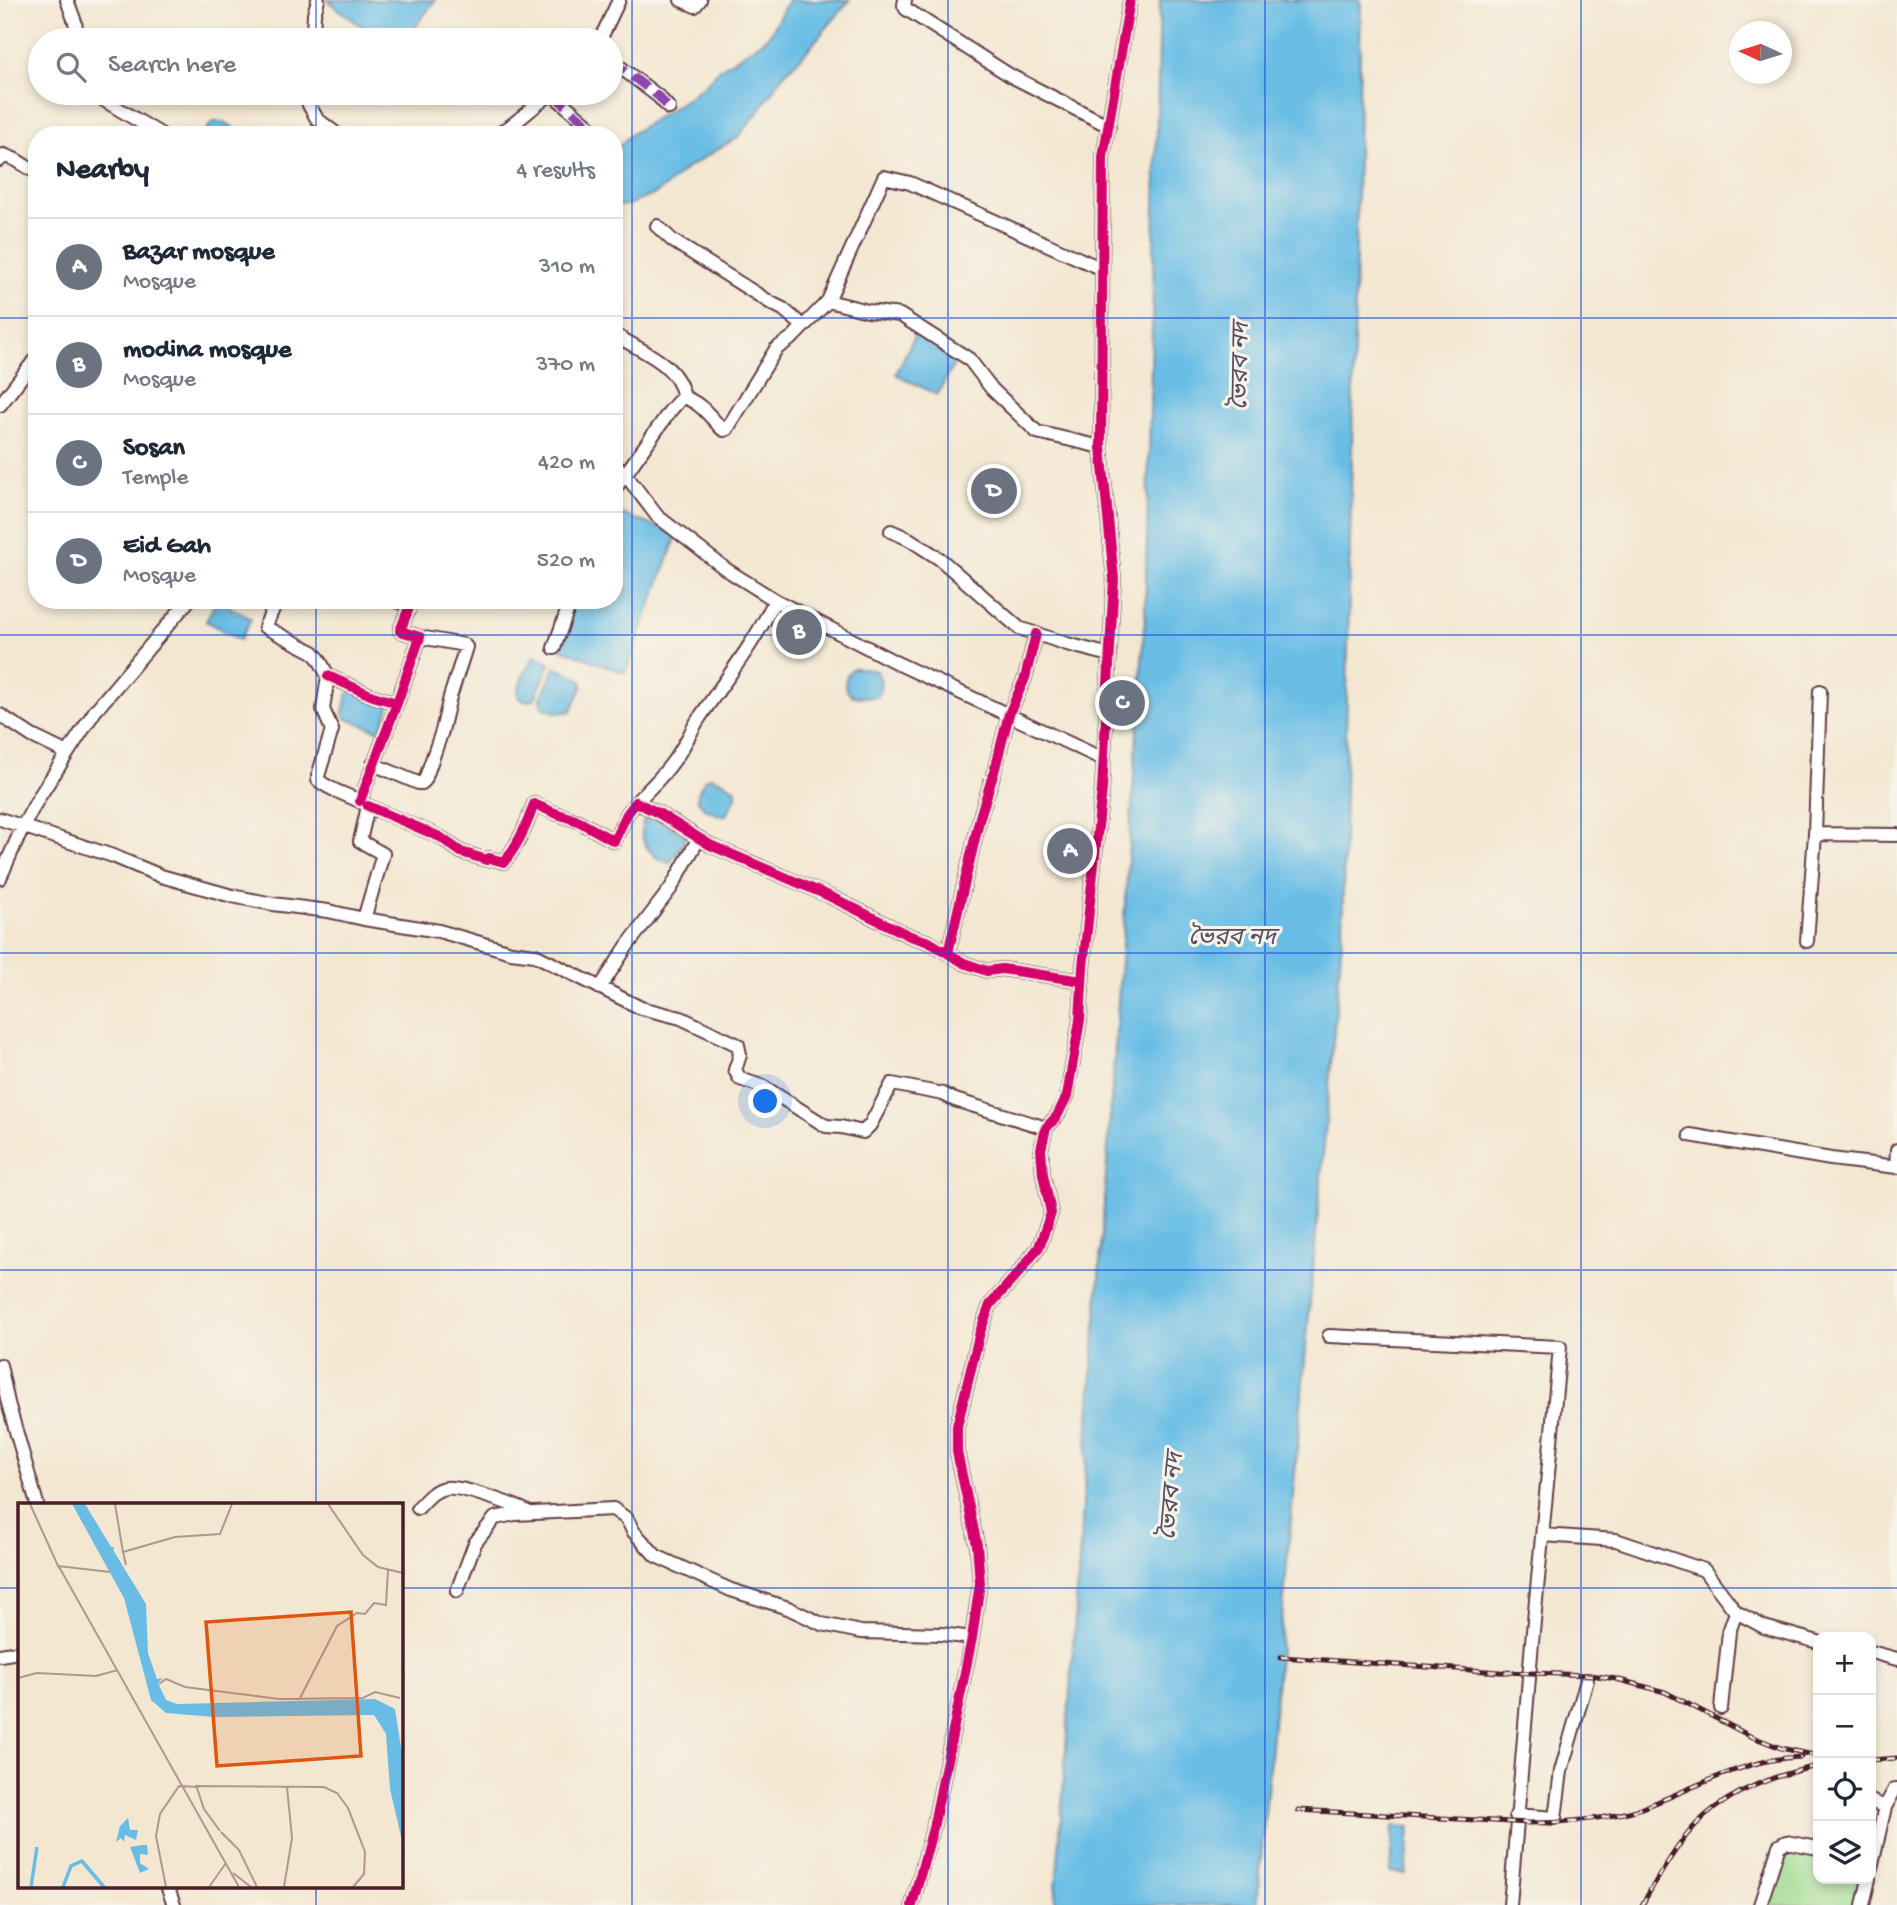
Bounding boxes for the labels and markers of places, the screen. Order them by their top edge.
pin: D [971,465,1017,517]
pin: B [776,606,822,658]
pin: C [1099,677,1145,729]
pin: A [1047,825,1093,877]

